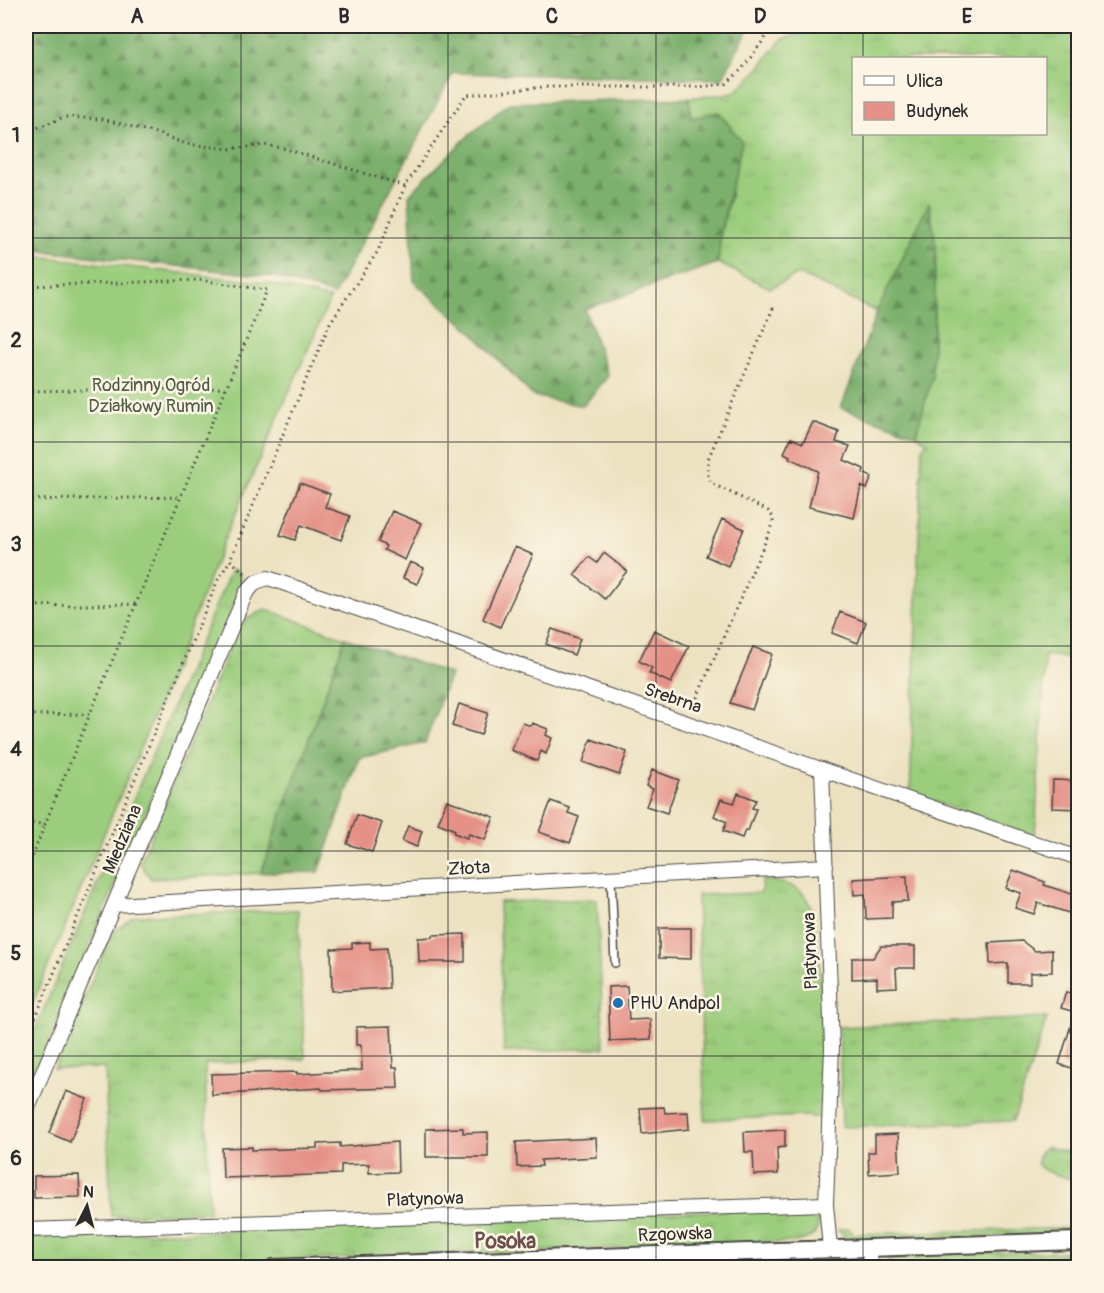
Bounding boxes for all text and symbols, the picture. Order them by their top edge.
text: A [131,4,144,29]
text: B [338,4,350,29]
text: C [546,4,558,29]
text: D [754,4,767,29]
text: E [962,4,973,29]
legend [852,57,1047,135]
text: Ulica [906,70,943,93]
text: Budynek [906,100,969,123]
text: 1 [12,123,20,148]
text: 2 [10,328,22,353]
park label: Rodzinny Ogród Działkowy Rumin [88,374,214,418]
text: 3 [10,532,22,557]
street label: Srebrna [641,678,705,719]
text: 4 [10,737,22,762]
street label: Miedziana [98,801,147,877]
street label: Złota [447,856,491,881]
street label: Platynowa [798,912,823,990]
text: 5 [11,941,22,966]
place label: PHU Andpol [630,992,720,1015]
marker: PHU Andpol [611,996,625,1010]
text: 6 [10,1146,22,1171]
north arrow [57,1176,117,1236]
text: N [82,1182,95,1203]
street label: Platynowa [386,1187,464,1212]
street label: Rzgowska [637,1222,713,1247]
district label: Posoka [474,1228,536,1255]

